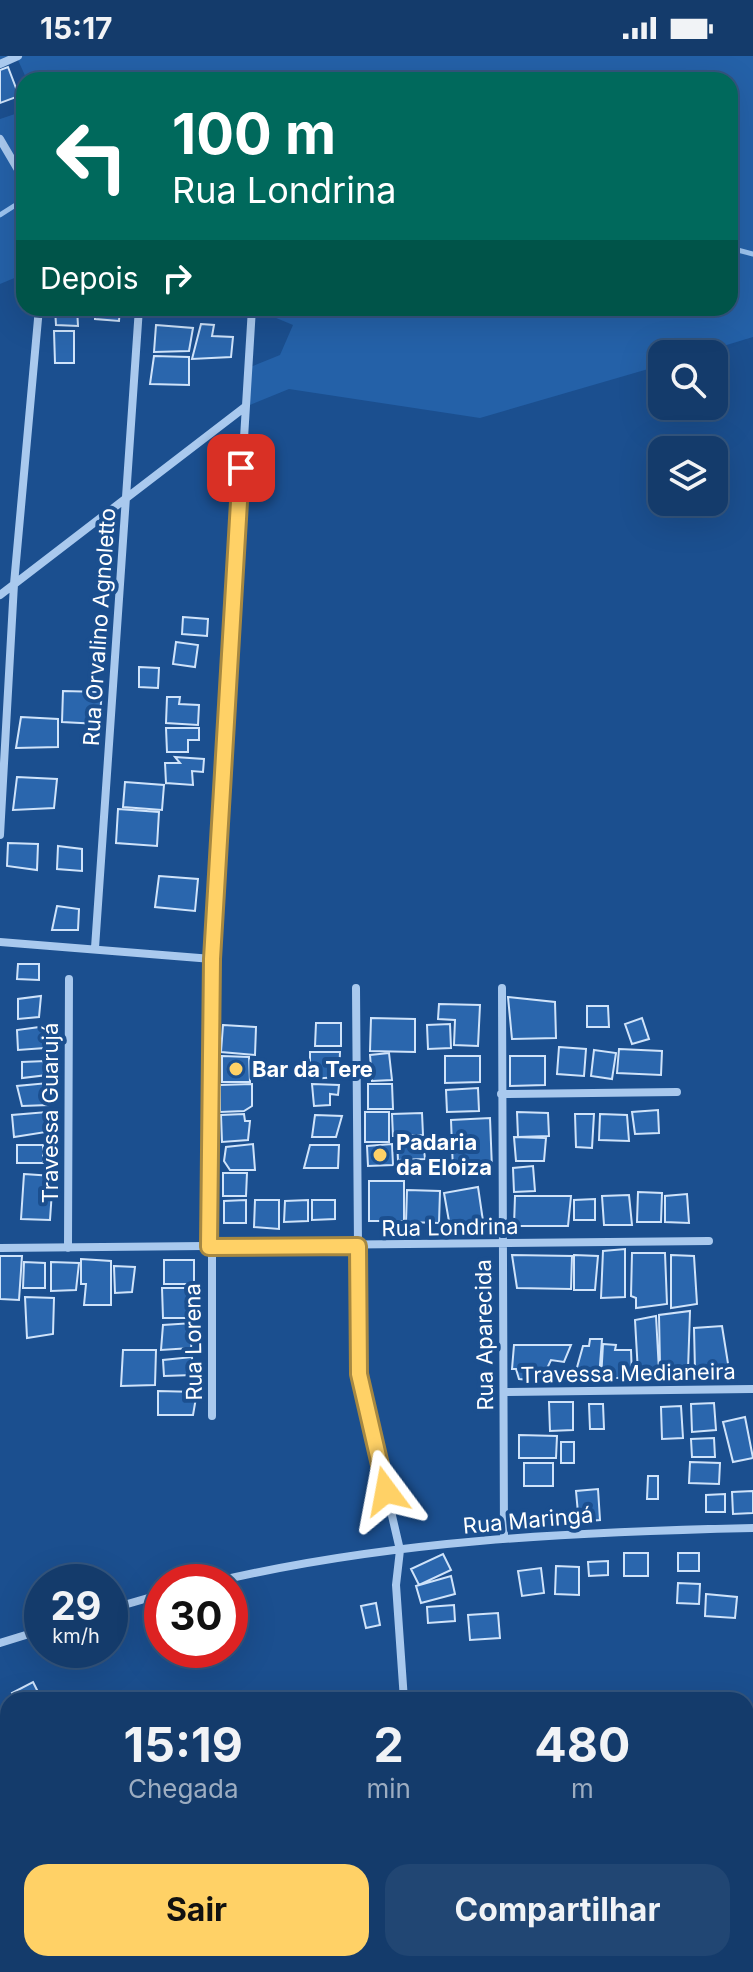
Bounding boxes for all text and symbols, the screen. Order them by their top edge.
text: 15:17 [40,10,113,46]
text: 100 m [172,100,336,168]
icon: left [40,104,144,208]
text: Rua Londrina [172,168,396,212]
icon: right [155,256,199,300]
text: Depois [40,260,139,296]
map controls [648,340,728,516]
button: search [648,340,728,420]
pin [207,434,275,502]
button: layers [648,436,728,516]
icon: arrive [219,446,263,490]
street label: Rua Orvalino Agnoletto [78,507,120,747]
street label: Travessa Guarujá [37,1023,63,1203]
place label: Bar da Tere [252,1056,373,1082]
marker: Bar da Tere [227,1060,245,1078]
place label: Padaria da Eloiza [396,1129,492,1180]
marker: Padaria da Eloiza [371,1146,389,1164]
street label: Rua Londrina [381,1213,519,1241]
street label: Rua Aparecida [470,1259,498,1411]
street label: Rua Lorena [179,1283,207,1401]
street label: Travessa Medianeira [520,1358,736,1388]
position arrow [344,1449,428,1533]
street label: Rua Maringá [462,1501,594,1539]
speed limit sign: 30 [144,1564,248,1668]
text: 29 [50,1581,102,1630]
text: km/h [52,1624,100,1648]
text: 15:19 [124,1715,243,1774]
text: 2 [373,1715,404,1774]
text: 480 [534,1715,630,1774]
text: Chegada [128,1773,238,1804]
text: min [366,1773,411,1804]
text: m [571,1773,594,1804]
button: Sair [24,1864,369,1956]
button: Compartilhar [385,1864,730,1956]

